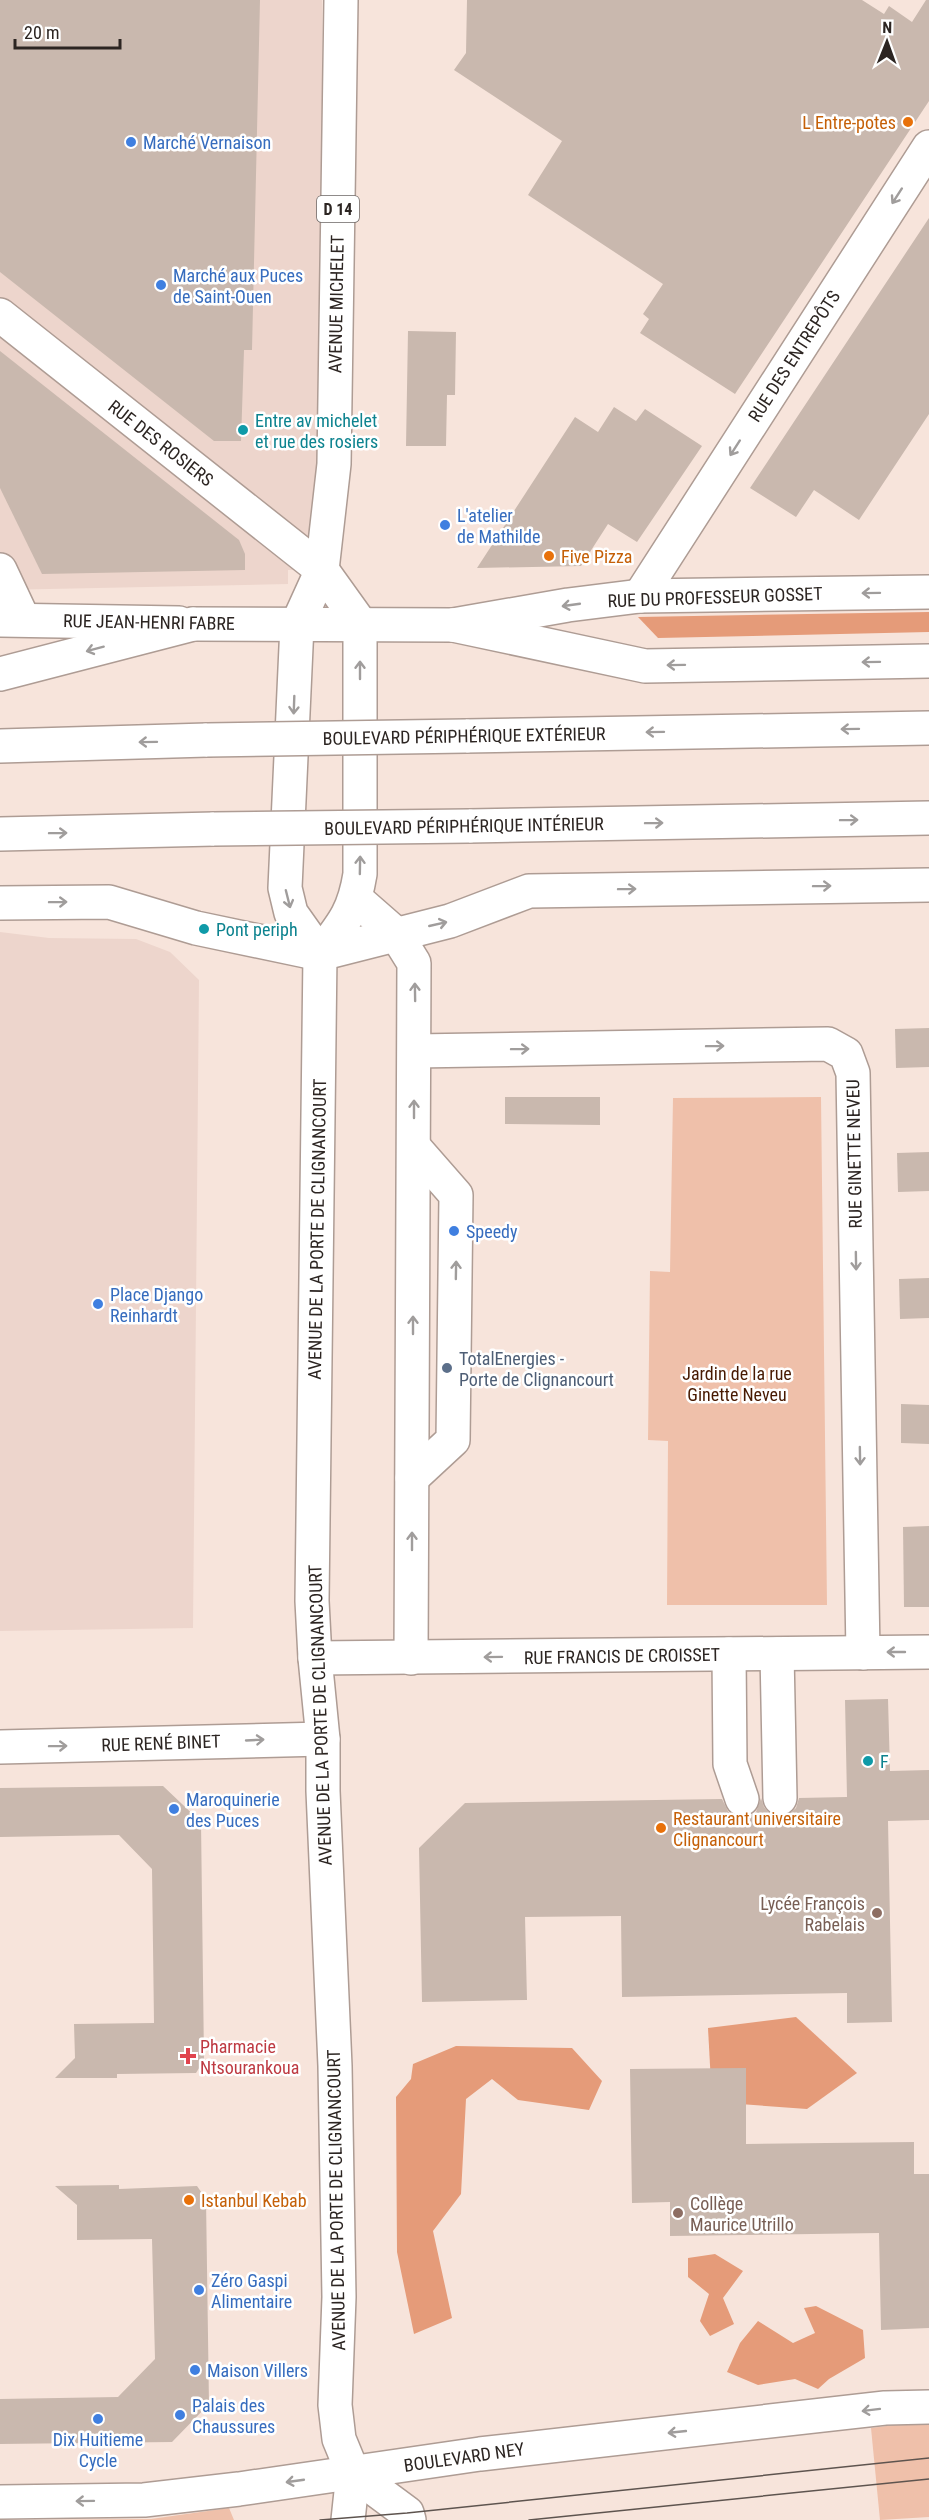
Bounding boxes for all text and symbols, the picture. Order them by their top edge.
scale bar [15,12,120,50]
north arrow [857,12,917,72]
text: N [882,18,892,37]
text: 20 m [24,22,59,43]
place label: L Entre-potes [802,112,896,133]
marker: L Entre-potes [901,115,915,129]
place label: Marché Vernaison [143,132,271,153]
marker: Marché Vernaison [124,135,138,149]
one-way arrow [891,187,903,204]
road number: D 14 [317,196,359,222]
street label: AVENUE MICHELET [324,235,348,373]
place label: Marché aux Puces de Saint-Ouen [173,265,303,307]
marker: Marché aux Puces de Saint-Ouen [154,278,168,292]
street label: RUE DES ENTREPÔTS [744,286,844,426]
street label: RUE DES ROSIERS [104,395,218,491]
place label: Entre av michelet et rue des rosiers [255,410,378,452]
marker: Entre av michelet et rue des rosiers [236,423,250,437]
one-way arrow [729,439,741,456]
place label: L'atelier de Mathilde [457,505,540,547]
marker: L'atelier de Mathilde [438,518,452,532]
place label: Five Pizza [561,546,632,567]
marker: Five Pizza [542,549,556,563]
street label: RUE DU PROFESSEUR GOSSET [607,583,823,611]
one-way arrow [861,587,881,599]
one-way arrow [562,599,581,610]
street label: RUE JEAN-HENRI FABRE [63,610,235,634]
one-way arrow [86,644,105,655]
one-way arrow [861,656,881,668]
one-way arrow [666,659,686,671]
one-way arrow [354,660,366,680]
one-way arrow [288,694,299,714]
street label: BOULEVARD PÉRIPHÉRIQUE EXTÉRIEUR [322,723,606,749]
one-way arrow [840,723,860,735]
one-way arrow [645,726,665,738]
one-way arrow [139,736,159,748]
street label: BOULEVARD PÉRIPHÉRIQUE INTÉRIEUR [324,813,604,839]
one-way arrow [838,814,858,826]
one-way arrow [643,817,663,829]
one-way arrow [48,827,68,838]
one-way arrow [354,855,366,875]
one-way arrow [812,880,832,892]
one-way arrow [617,883,637,895]
one-way arrow [283,889,295,908]
one-way arrow [48,896,68,908]
one-way arrow [428,918,447,930]
place label: Pont periph [216,919,298,940]
marker: Pont periph [197,922,211,936]
one-way arrow [409,983,421,1003]
one-way arrow [704,1040,724,1052]
one-way arrow [509,1043,529,1055]
street label: AVENUE DE LA PORTE DE CLIGNANCOURT [304,1078,330,1380]
street label: RUE GINETTE NEVEU [842,1079,866,1229]
one-way arrow [408,1100,420,1120]
place label: Speedy [466,1221,518,1242]
marker: Speedy [447,1224,461,1238]
one-way arrow [851,1251,862,1271]
one-way arrow [450,1261,461,1281]
place label: Place Django Reinhardt [110,1284,203,1326]
marker: Place Django Reinhardt [91,1297,105,1311]
one-way arrow [407,1316,419,1336]
place label: TotalEnergies - Porte de Clignancourt [459,1348,614,1390]
marker: TotalEnergies - Porte de Clignancourt [440,1361,454,1375]
park label: Jardin de la rue Ginette Neveu [682,1363,792,1405]
one-way arrow [854,1446,866,1466]
one-way arrow [406,1532,417,1552]
street label: AVENUE DE LA PORTE DE CLIGNANCOURT [304,1564,336,1866]
street label: RUE FRANCIS DE CROISSET [524,1644,720,1668]
one-way arrow [887,1646,907,1658]
one-way arrow [483,1651,503,1663]
street label: RUE RENÉ BINET [101,1730,221,1756]
one-way arrow [244,1735,264,1746]
one-way arrow [48,1740,68,1752]
place label: F [880,1751,889,1772]
marker: F [861,1754,875,1768]
place label: Maroquinerie des Puces [186,1789,280,1831]
marker: Maroquinerie des Puces [167,1802,181,1816]
place label: Restaurant universitaire Clignancourt [673,1808,841,1850]
marker: Restaurant universitaire Clignancourt [654,1821,668,1835]
place label: Lycée François Rabelais [760,1893,865,1935]
marker: Lycée François Rabelais [870,1906,884,1920]
place label: Pharmacie Ntsourankoua [200,2036,299,2078]
marker: Pharmacie Ntsourankoua [181,2049,195,2063]
street label: AVENUE DE LA PORTE DE CLIGNANCOURT [323,2049,349,2351]
place label: Istanbul Kebab [201,2190,307,2211]
marker: Istanbul Kebab [182,2193,196,2207]
place label: Collège Maurice Utrillo [690,2193,794,2235]
marker: Collège Maurice Utrillo [671,2206,685,2220]
place label: Zéro Gaspi Alimentaire [211,2270,292,2312]
marker: Zéro Gaspi Alimentaire [192,2283,206,2297]
place label: Maison Villers [207,2360,308,2381]
marker: Maison Villers [188,2363,202,2377]
place label: Palais des Chaussures [192,2395,275,2437]
one-way arrow [861,2405,881,2416]
marker: Palais des Chaussures [173,2408,187,2422]
marker: Dix Huitieme Cycle [91,2412,105,2426]
one-way arrow [667,2427,687,2438]
place label: Dix Huitieme Cycle [53,2429,143,2471]
street label: BOULEVARD NEY [402,2438,526,2476]
one-way arrow [285,2476,305,2487]
one-way arrow [76,2495,96,2507]

